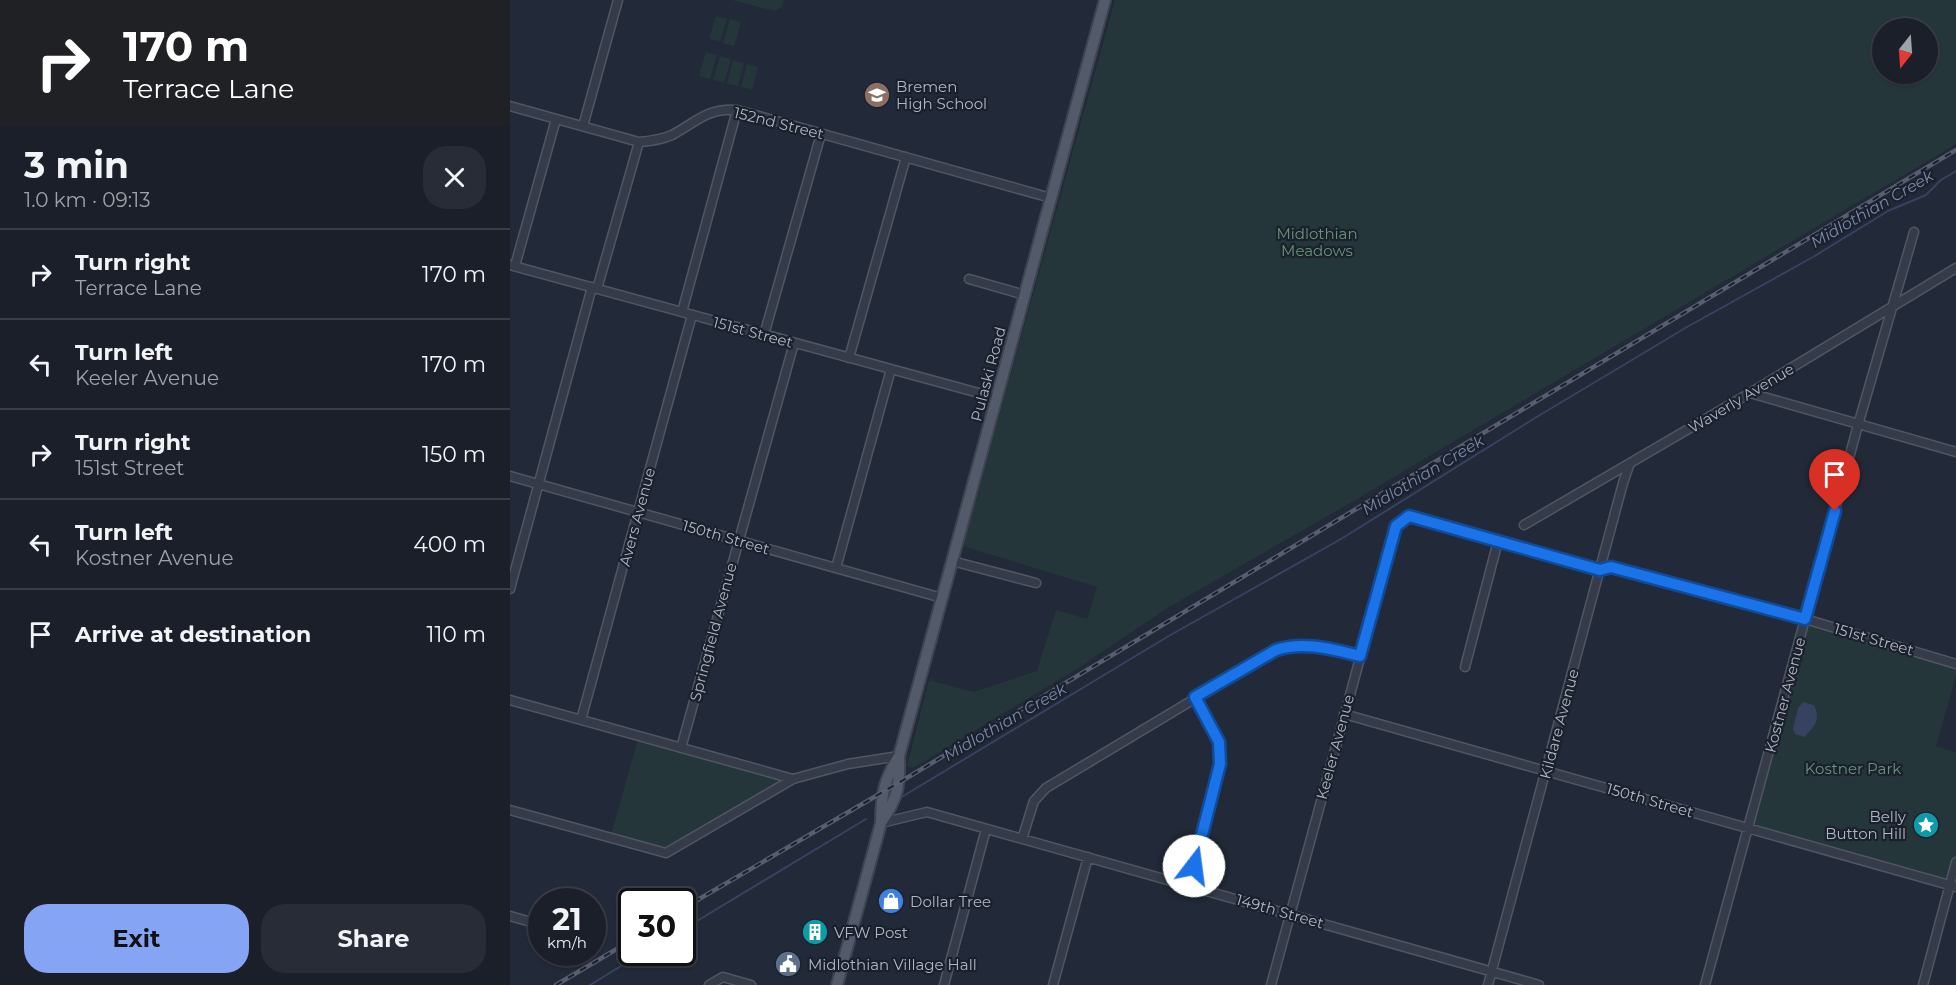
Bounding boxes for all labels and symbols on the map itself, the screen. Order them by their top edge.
north arrow [1872,18,1938,84]
place label: Bremen High School [896,77,987,113]
school or university icon: Bremen High School [862,80,892,110]
street label: 152nd Street [732,103,826,143]
water label: Midlothian Creek [1807,165,1938,252]
park label: Midlothian Meadows [1276,224,1358,260]
street label: 151st Street [711,312,795,352]
street label: Pulaski Road [966,325,1010,423]
street label: Waverly Avenue [1685,359,1797,437]
water label: Midlothian Creek [1359,430,1489,519]
pin [1809,449,1860,511]
street label: Avers Avenue [615,466,659,568]
street label: 150th Street [680,516,772,558]
street label: Springfield Avenue [685,561,741,703]
street label: 151st Street [1832,619,1916,659]
street label: Kostner Avenue [1760,635,1810,755]
street label: Kildare Avenue [1535,667,1583,781]
water label: Midlothian Creek [940,678,1071,765]
street label: Keeler Avenue [1312,692,1358,802]
park label: Kostner Park [1805,759,1901,778]
street label: 150th Street [1604,779,1696,821]
place label: Belly Button Hill [1825,807,1907,843]
place icon: Belly Button Hill [1911,810,1941,840]
position arrow [1162,834,1226,898]
shop icon: Dollar Tree [876,886,906,916]
speed limit sign: 30 [618,888,696,966]
street label: 149th Street [1234,889,1326,933]
place label: Dollar Tree [910,892,991,911]
building icon: VFW Post [800,917,830,947]
place label: VFW Post [834,923,908,942]
public building icon: Midlothian Village Hall [773,949,803,979]
place label: Midlothian Village Hall [808,955,977,974]

